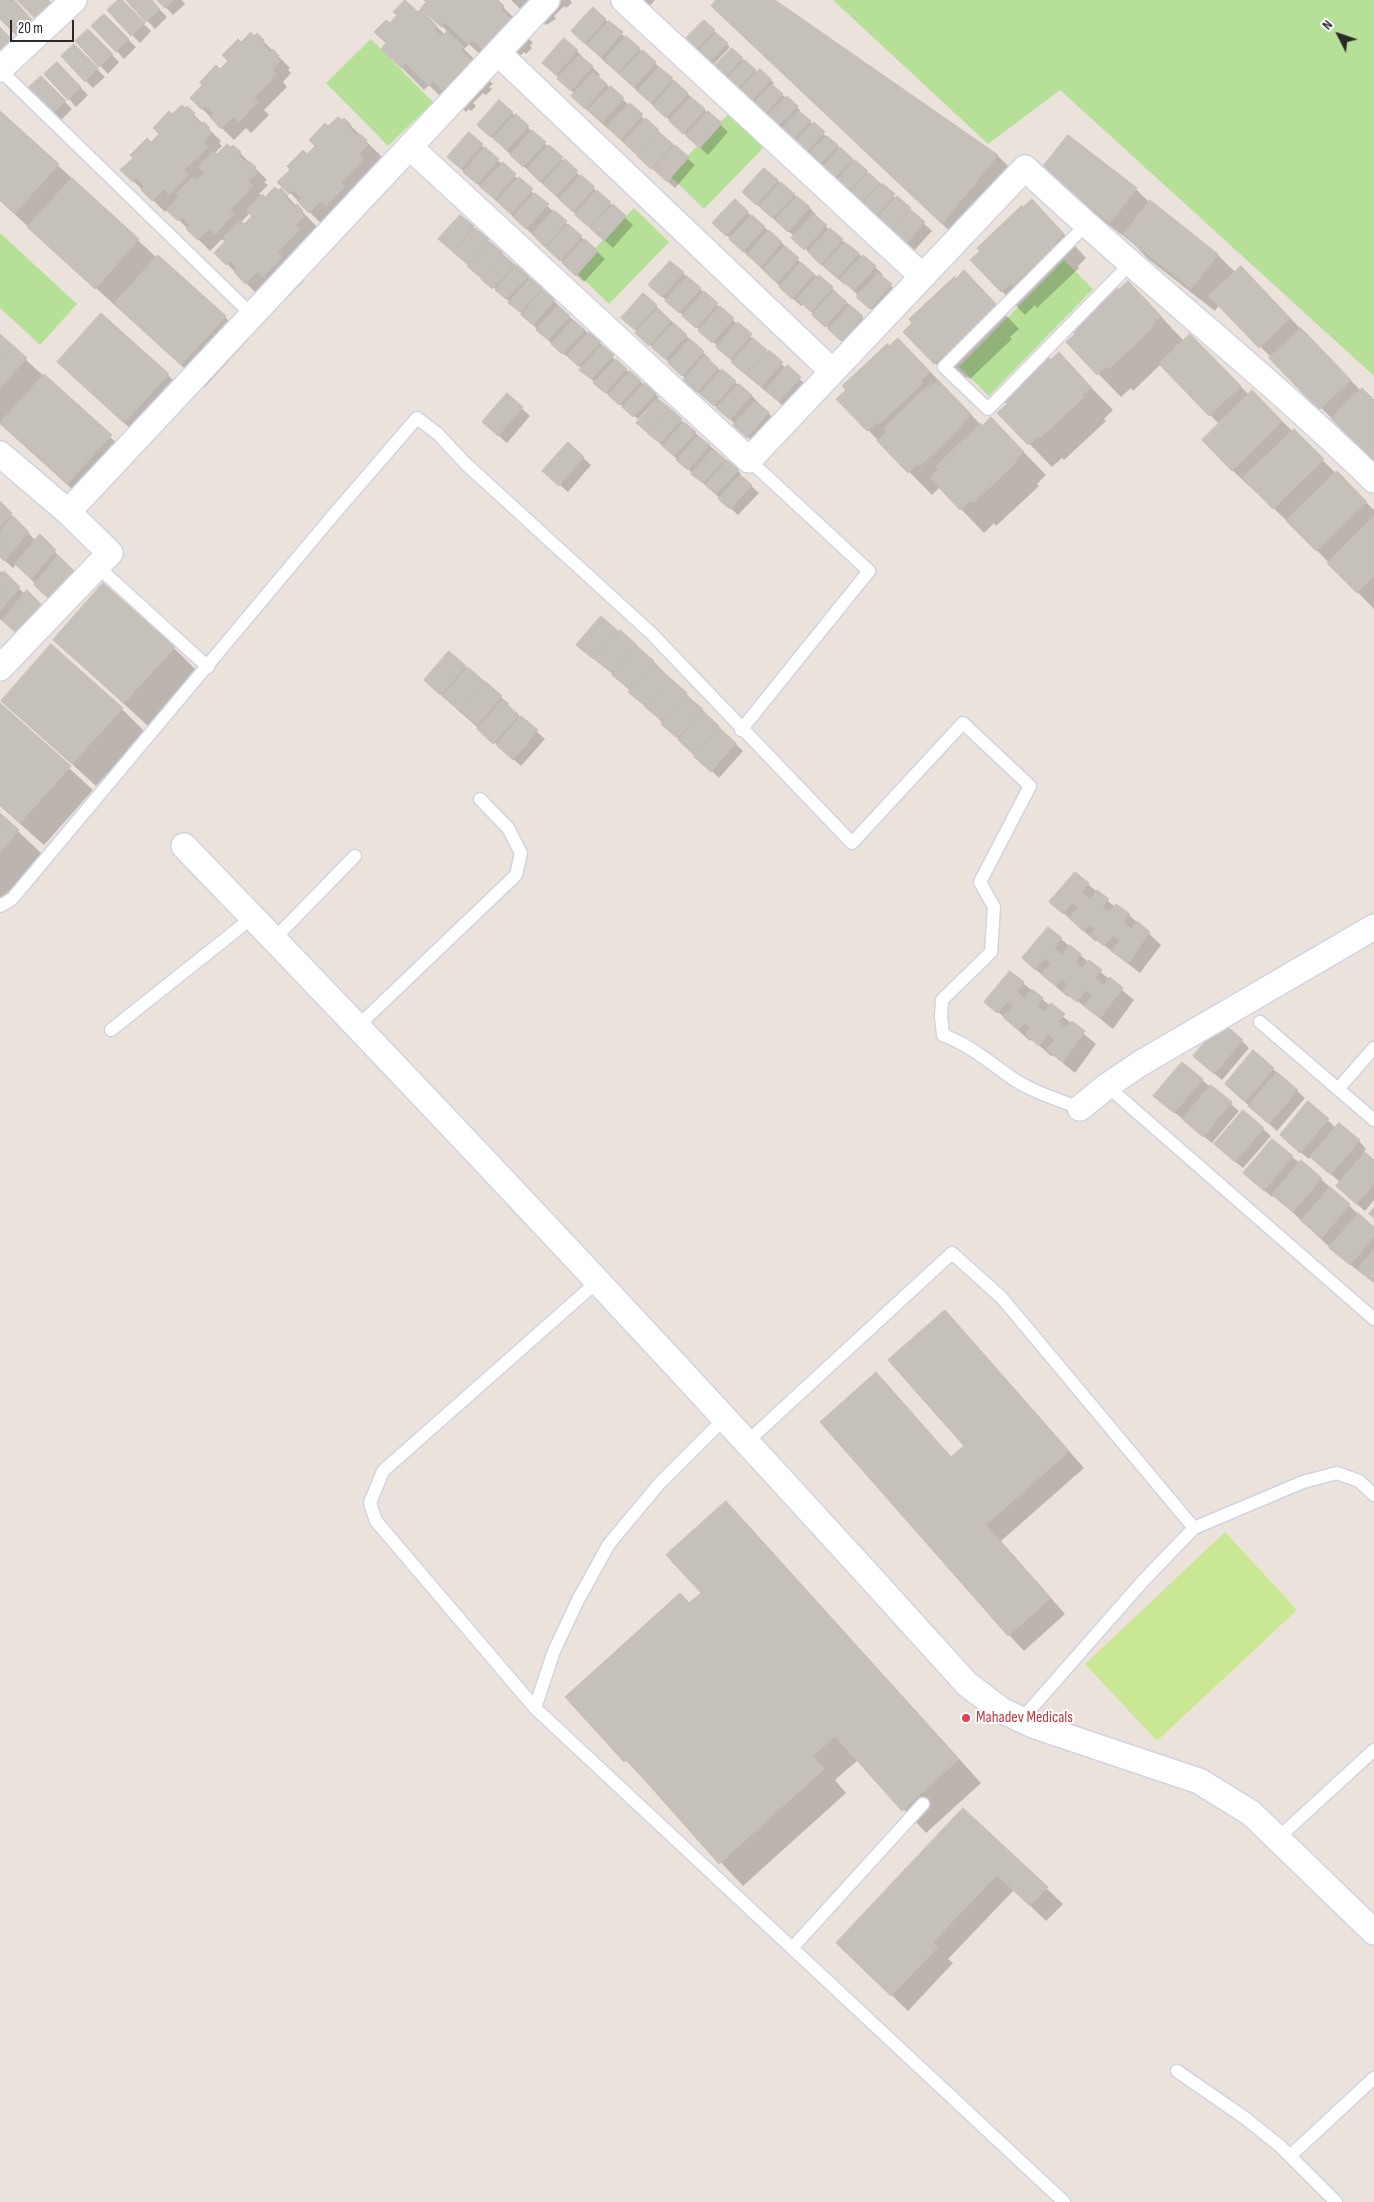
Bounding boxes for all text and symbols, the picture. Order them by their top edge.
scale bar [12,10,76,42]
north arrow [1314,10,1364,60]
text: N [1318,16,1336,33]
text: 20 m [18,19,43,38]
place label: Mahadev Medicals [976,1708,1073,1728]
marker: Mahadev Medicals [960,1712,972,1724]

